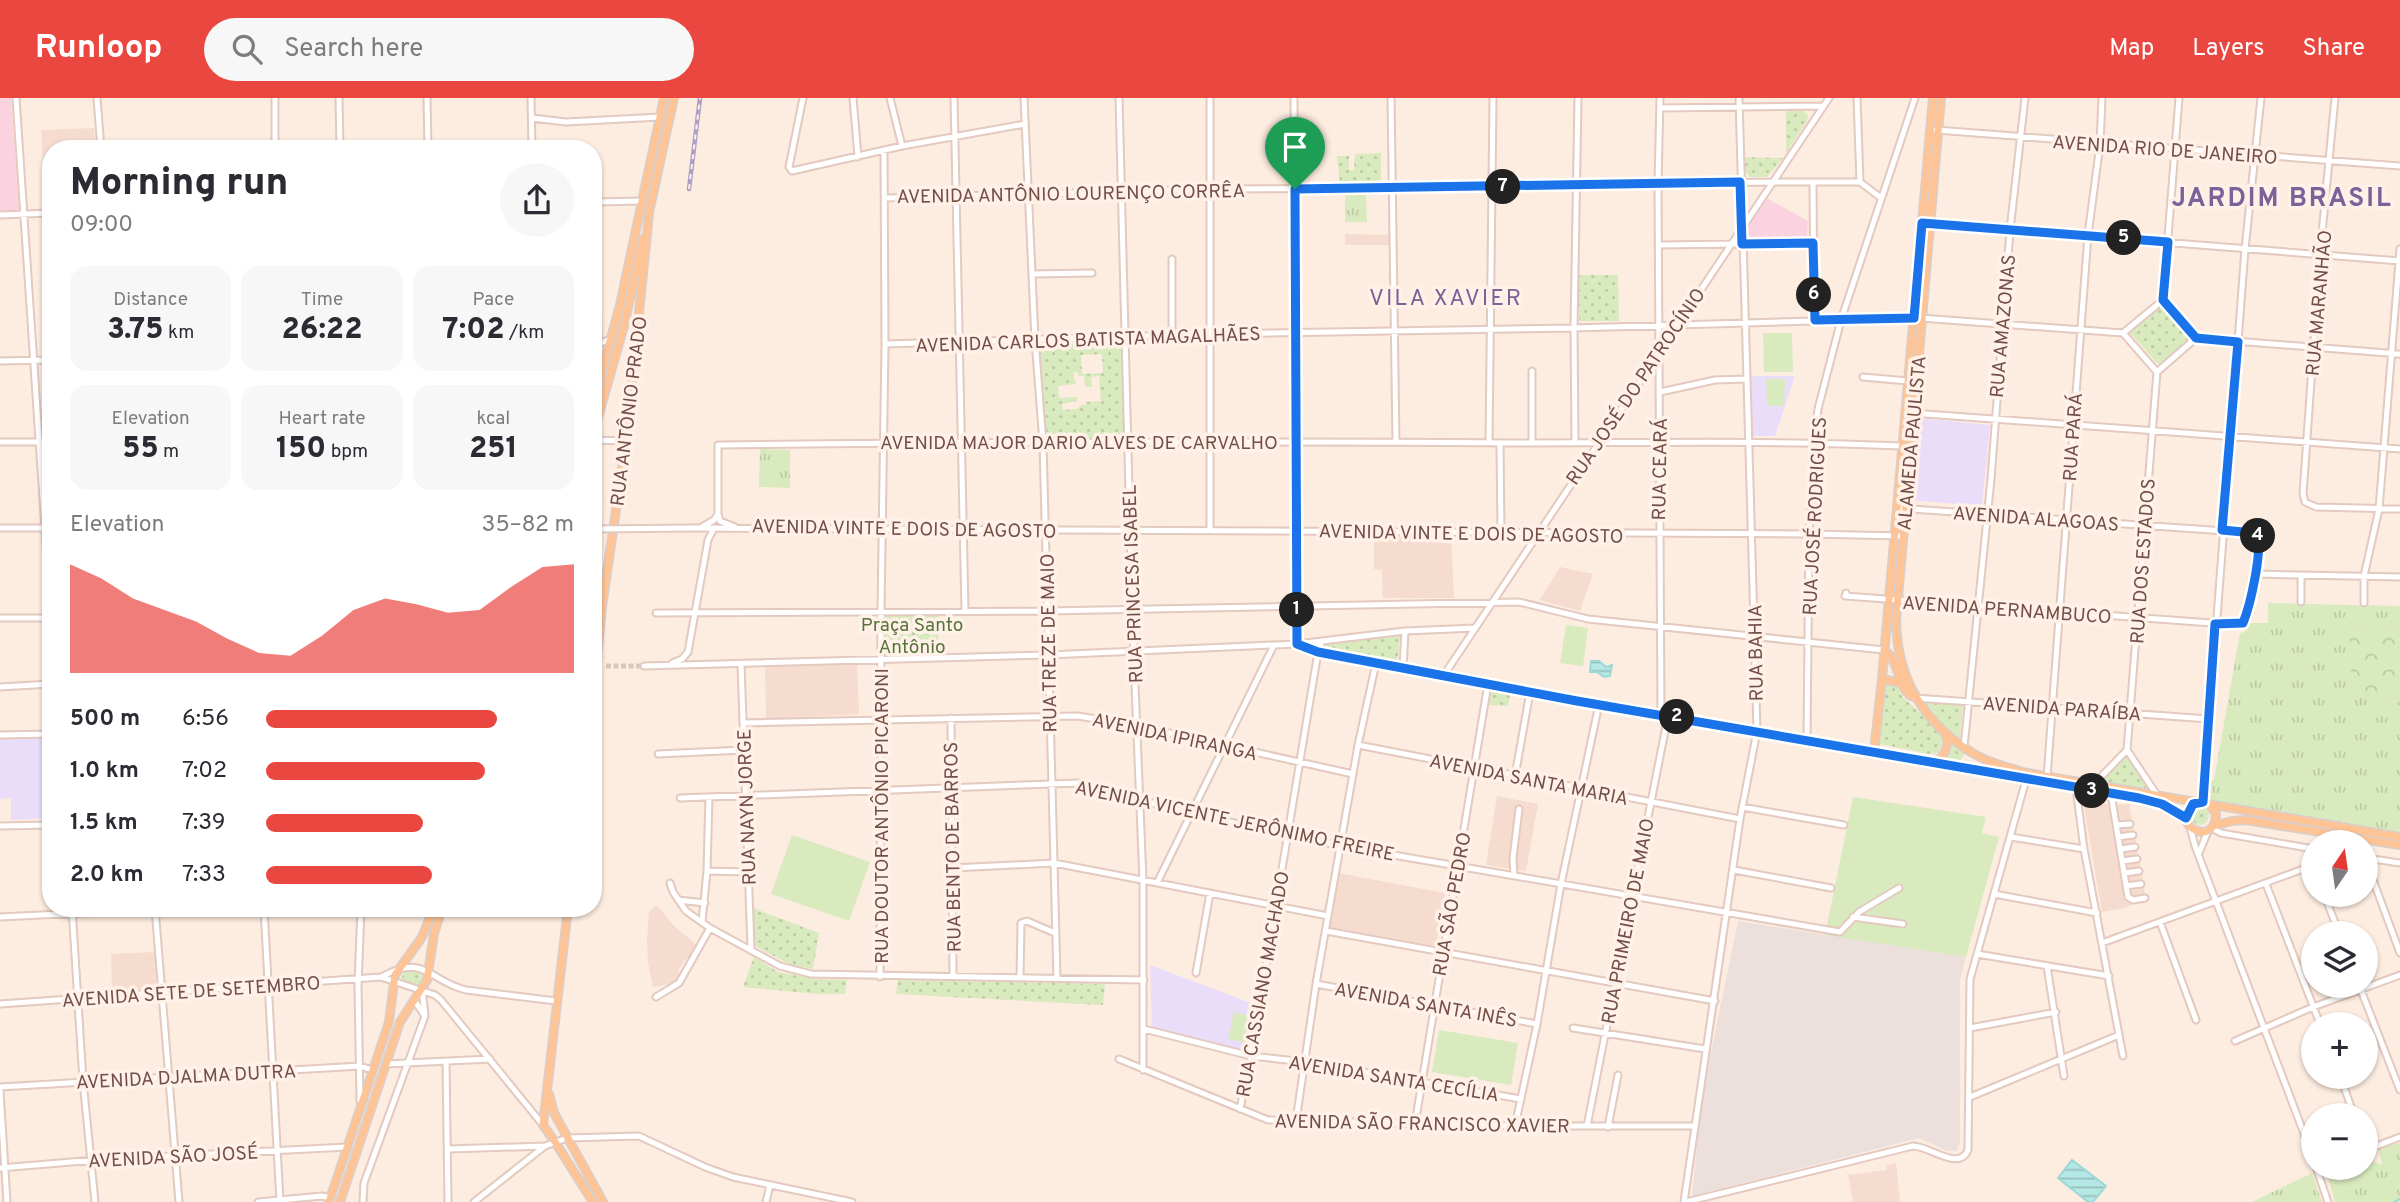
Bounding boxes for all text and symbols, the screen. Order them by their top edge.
search box [204,18,694,81]
text: Runloop [35,28,162,70]
icon: search [228,30,266,68]
text: Search here [284,33,423,66]
text: Map [2109,34,2154,64]
text: Layers [2192,34,2264,64]
text: Share [2302,34,2365,64]
pin [1265,117,1325,189]
icon: arrive [1276,128,1314,166]
street label: AVENIDA RIO DE JANEIRO [2052,131,2278,171]
text: Morning run [70,160,288,209]
button: share [500,163,574,237]
pin: 7 [1486,170,1520,204]
text: 7 [1497,174,1508,198]
street label: AVENIDA ANTÔNIO LOURENÇO CORRÊA [896,179,1246,210]
district label: JARDIM BRASIL [2171,183,2393,216]
text: 09:00 [70,211,133,240]
pin: 5 [2106,220,2142,256]
text: 5 [2118,225,2129,249]
street label: RUA MARANHÃO [2301,229,2338,377]
street label: RUA AMAZONAS [1986,253,2022,399]
pin: 6 [1797,278,1832,312]
text: 6 [1808,282,1819,306]
street label: RUA JOSÉ DO PATROCÍNIO [1561,284,1712,490]
district label: VILA XAVIER [1369,285,1523,314]
text: Distance [113,288,188,312]
text: Time [301,288,343,312]
text: Pace [472,288,514,312]
text: 3.75 [107,312,164,349]
text: 26:22 [281,312,363,349]
text: 7:02 [442,312,505,349]
street label: RUA ANTÔNIO PRADO [605,315,654,508]
text: km [164,321,194,345]
text: /km [505,321,544,345]
street label: AVENIDA CARLOS BATISTA MAGALHÃES [915,322,1261,359]
street label: ALAMEDA PAULISTA [1893,355,1933,531]
street label: RUA PARÁ [2058,392,2089,482]
text: Elevation [112,407,190,431]
text: Heart rate [279,407,365,431]
text: kcal [476,407,510,431]
street label: RUA JOSÉ RODRIGUES [1798,416,1833,616]
street label: RUA CEARÁ [1647,418,1674,521]
text: 55 [122,431,159,468]
text: 150 [276,431,326,468]
text: 251 [469,431,518,468]
street label: AVENIDA MAJOR DARIO ALVES DE CARVALHO [880,432,1278,456]
text: m [159,440,179,464]
text: bpm [326,440,368,464]
street label: RUA DOS ESTADOS [2126,478,2162,645]
street label: RUA PRINCESA ISABEL [1119,484,1149,684]
street label: AVENIDA ALAGOAS [1952,502,2120,538]
text: Elevation [70,511,165,540]
text: 35–82 m [482,511,574,540]
street label: AVENIDA VINTE E DOIS DE AGOSTO [751,515,1057,545]
pin: 4 [2240,518,2276,554]
street label: AVENIDA VINTE E DOIS DE AGOSTO [1318,520,1624,550]
text: 4 [2251,523,2264,547]
street label: RUA TREZE DE MAIO [1036,553,1064,733]
pin: 1 [1280,592,1314,628]
street label: AVENIDA PERNAMBUCO [1901,592,2112,630]
text: 1 [1293,597,1300,621]
street label: RUA BAHIA [1744,604,1770,702]
park label: Praça Santo Antônio [861,614,963,660]
street label: RUA DOUTOR ANTÔNIO PICARONI [870,668,895,964]
street label: AVENIDA PARAÍBA [1982,691,2142,728]
pin: 2 [1660,700,1694,734]
text: 2 [1671,704,1682,728]
text: 500 m [70,705,140,734]
text: 6:56 [182,705,229,734]
street label: AVENIDA IPIRANGA [1090,709,1259,767]
street label: RUA NAYN JORGE [733,728,763,886]
street label: RUA BENTO DE BARROS [940,741,968,952]
street label: AVENIDA SANTA MARIA [1427,750,1630,812]
text: 1.0 km [70,757,139,786]
text: 7:02 [182,757,227,786]
pin: 3 [2074,774,2110,808]
street label: AVENIDA VICENTE JERÔNIMO FREIRE [1072,775,1397,868]
text: 3 [2086,778,2097,802]
text: 1.5 km [70,809,138,838]
text: 7:39 [182,809,225,838]
street label: RUA PRIMEIRO DE MAIO [1597,816,1661,1026]
street label: RUA SÃO PEDRO [1428,830,1477,978]
north arrow [2301,830,2378,906]
map controls [2301,830,2378,1180]
text: 2.0 km [70,861,144,890]
text: 7:33 [182,861,226,890]
street label: RUA CASSIANO MACHADO [1232,869,1296,1099]
button: layers [2301,921,2378,998]
street label: AVENIDA SETE DE SETEMBRO [61,972,321,1014]
street label: AVENIDA SANTA INÊS [1332,977,1519,1034]
button: + [2301,1012,2378,1089]
street label: AVENIDA SANTA CECÍLIA [1287,1050,1501,1108]
street label: AVENIDA DJALMA DUTRA [75,1060,297,1096]
button: − [2301,1103,2378,1180]
street label: AVENIDA SÃO FRANCISCO XAVIER [1274,1109,1570,1140]
street label: AVENIDA SÃO JOSÉ [87,1141,259,1174]

